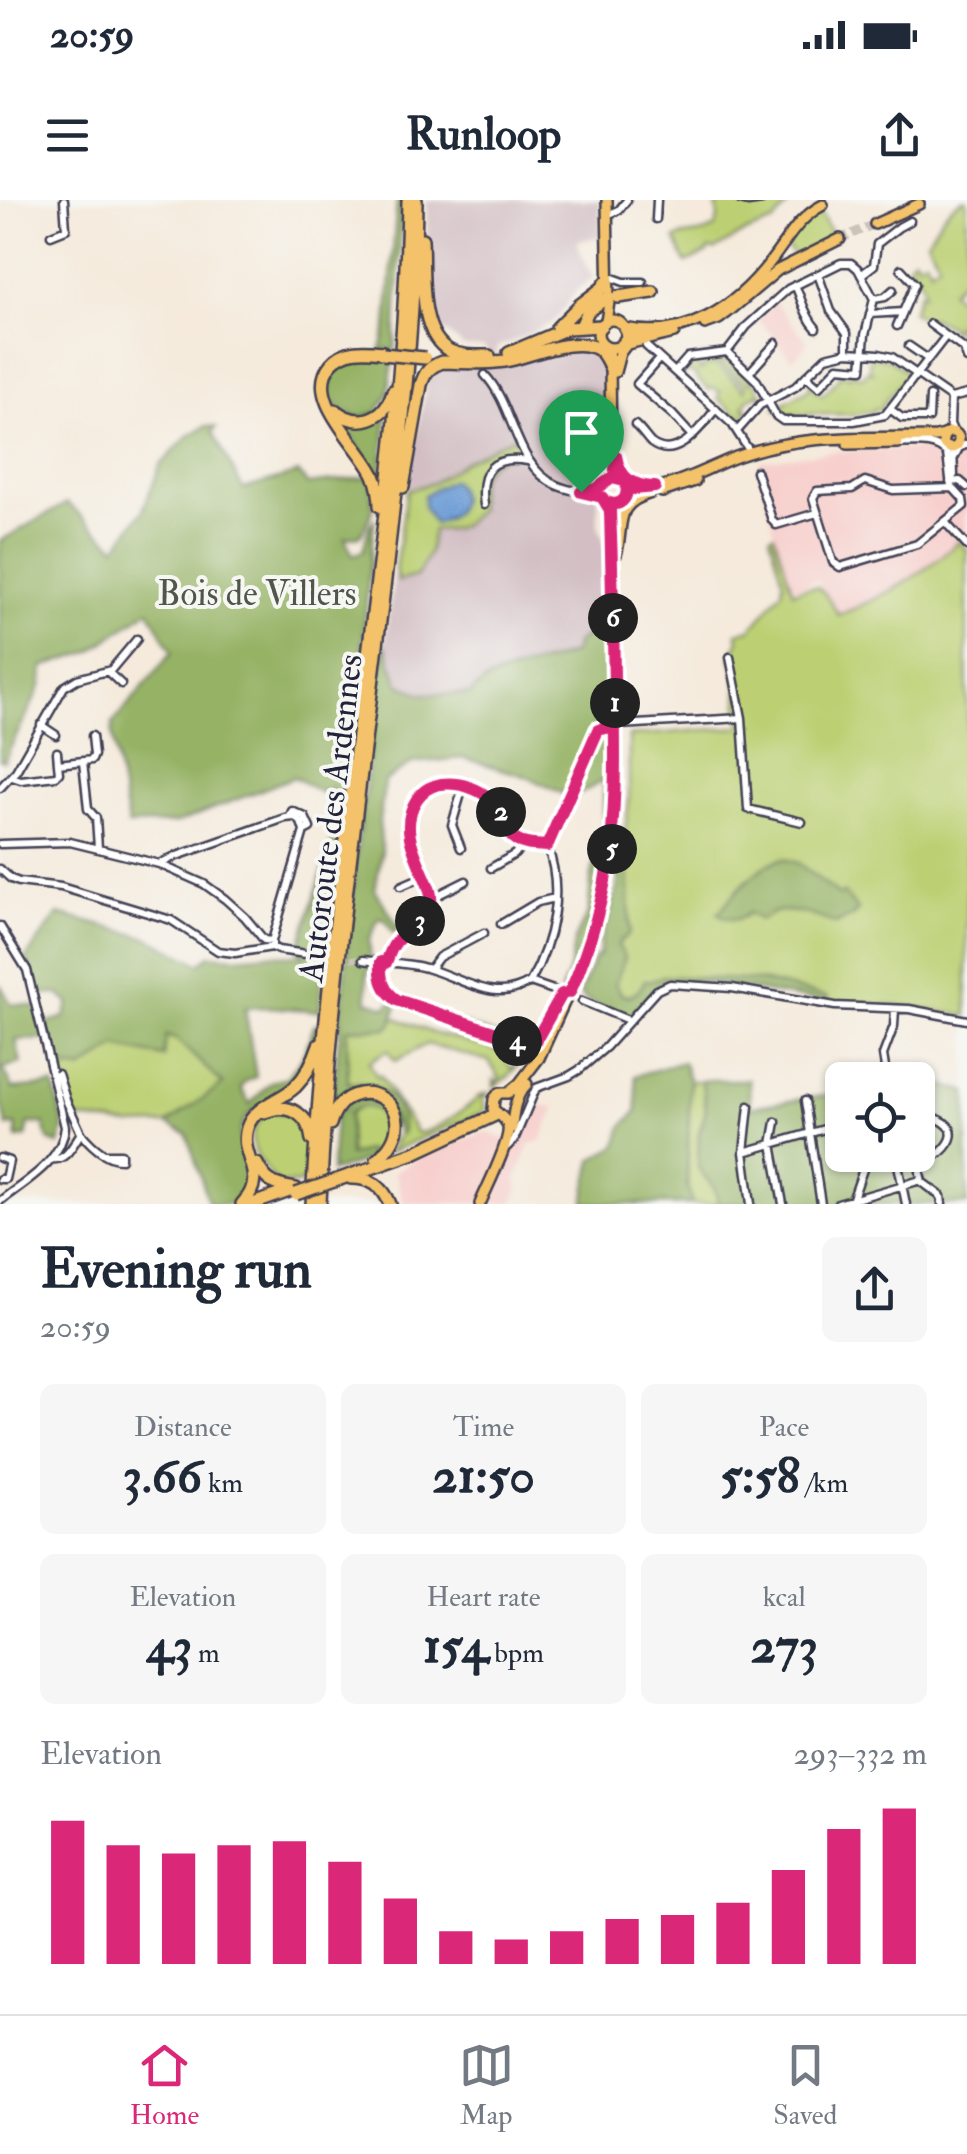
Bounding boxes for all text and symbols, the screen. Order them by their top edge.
text: 20:59 [50,11,134,59]
text: Runloop [406,107,561,163]
icon: menu [40,108,95,163]
icon: share [872,108,927,163]
pin [539,390,624,493]
icon: arrive [554,405,609,460]
park label: Bois de Villers [158,572,357,616]
pin: 6 [588,593,638,643]
text: 6 [606,600,620,635]
street label: Autoroute des Ardennes [289,652,373,986]
pin: 1 [590,678,640,728]
text: 1 [610,685,620,720]
pin: 2 [476,787,526,837]
text: 2 [494,794,508,829]
pin: 5 [587,824,637,874]
text: 5 [606,831,618,866]
pin: 3 [395,896,445,946]
text: 3 [415,903,425,938]
pin: 4 [492,1016,542,1066]
text: 4 [509,1023,525,1058]
map controls [825,1062,935,1172]
button: locate [825,1062,935,1172]
text: Evening run [40,1235,312,1304]
button: share [822,1237,927,1342]
text: 20:59 [40,1307,111,1347]
text: Distance [134,1410,232,1445]
text: Time [453,1410,514,1445]
text: Pace [759,1410,809,1445]
text: 3.66 [123,1445,202,1508]
text: 21:50 [432,1445,535,1508]
text: 5:58 [720,1445,800,1508]
text: km [202,1466,243,1501]
text: /km [800,1466,848,1501]
text: Elevation [129,1580,236,1615]
text: Heart rate [427,1580,540,1615]
text: kcal [763,1580,806,1615]
text: 43 [146,1615,192,1678]
text: 154 [423,1615,488,1678]
text: 273 [750,1615,818,1678]
text: m [192,1636,220,1671]
text: bpm [488,1636,544,1671]
text: Elevation [40,1734,162,1774]
text: 293–332 m [794,1734,927,1774]
tab: Home [130,2038,199,2133]
tab: Map [459,2038,514,2133]
tab: Saved [773,2038,837,2133]

